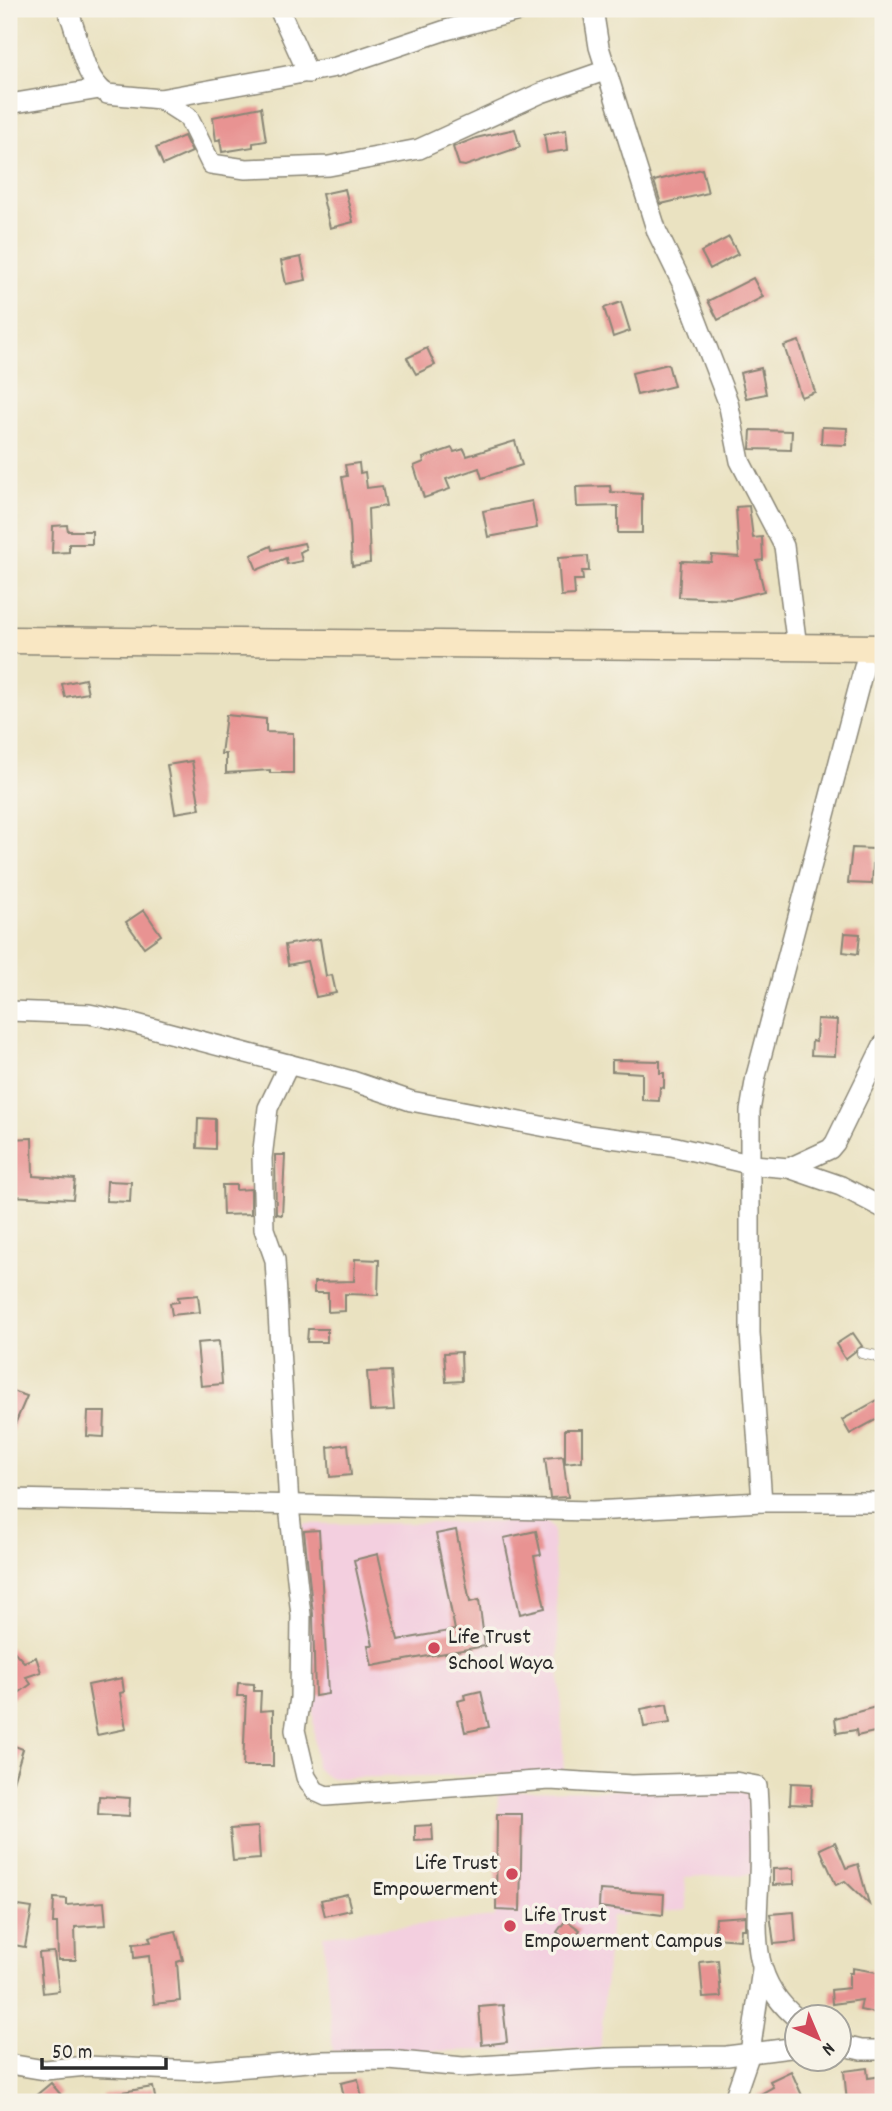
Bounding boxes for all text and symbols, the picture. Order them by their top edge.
place label: Life Trust School Waya [448,1622,554,1681]
marker: Life Trust School Waya [426,1640,442,1656]
place label: Life Trust Empowerment [372,1848,498,1907]
marker: Life Trust Empowerment [504,1866,520,1882]
place label: Life Trust Empowerment Campus [524,1900,723,1959]
marker: Life Trust Empowerment Campus [502,1918,518,1934]
north arrow [784,2002,854,2072]
scale bar [42,2027,166,2071]
text: N [815,2035,840,2061]
text: 50 m [52,2039,92,2069]

